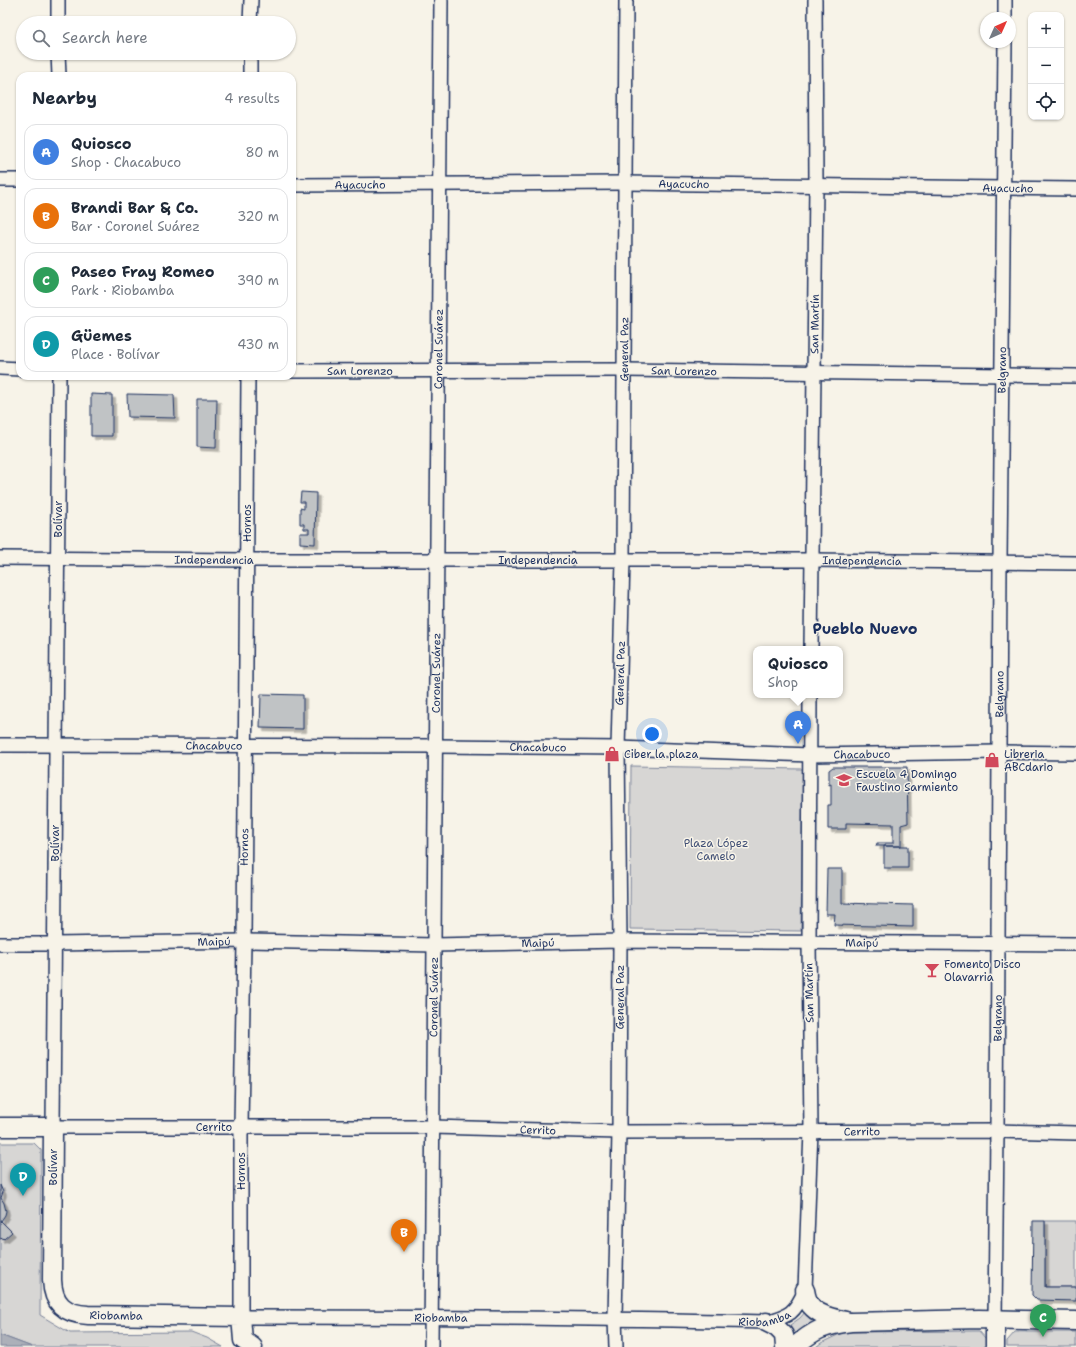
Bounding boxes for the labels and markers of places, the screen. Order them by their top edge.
pin: A [785,711,811,744]
shop icon: Ciber la plaza [603,745,621,763]
place label: Ciber la plaza [624,747,698,762]
place label: Libreria ABCdario [1004,747,1053,775]
shop icon: Libreria ABCdario [983,751,1001,769]
place label: Escuela 4 Domingo Faustino Sarmiento [856,767,958,795]
school or university icon: Escuela 4 Domingo Faustino Sarmiento [835,771,853,789]
place label: Fomento Disco Olavarria [944,957,1021,985]
bar icon: Fomento Disco Olavarria [923,961,941,979]
pin: D [10,1163,36,1196]
pin: B [391,1219,417,1252]
pin: C [1030,1304,1056,1337]

